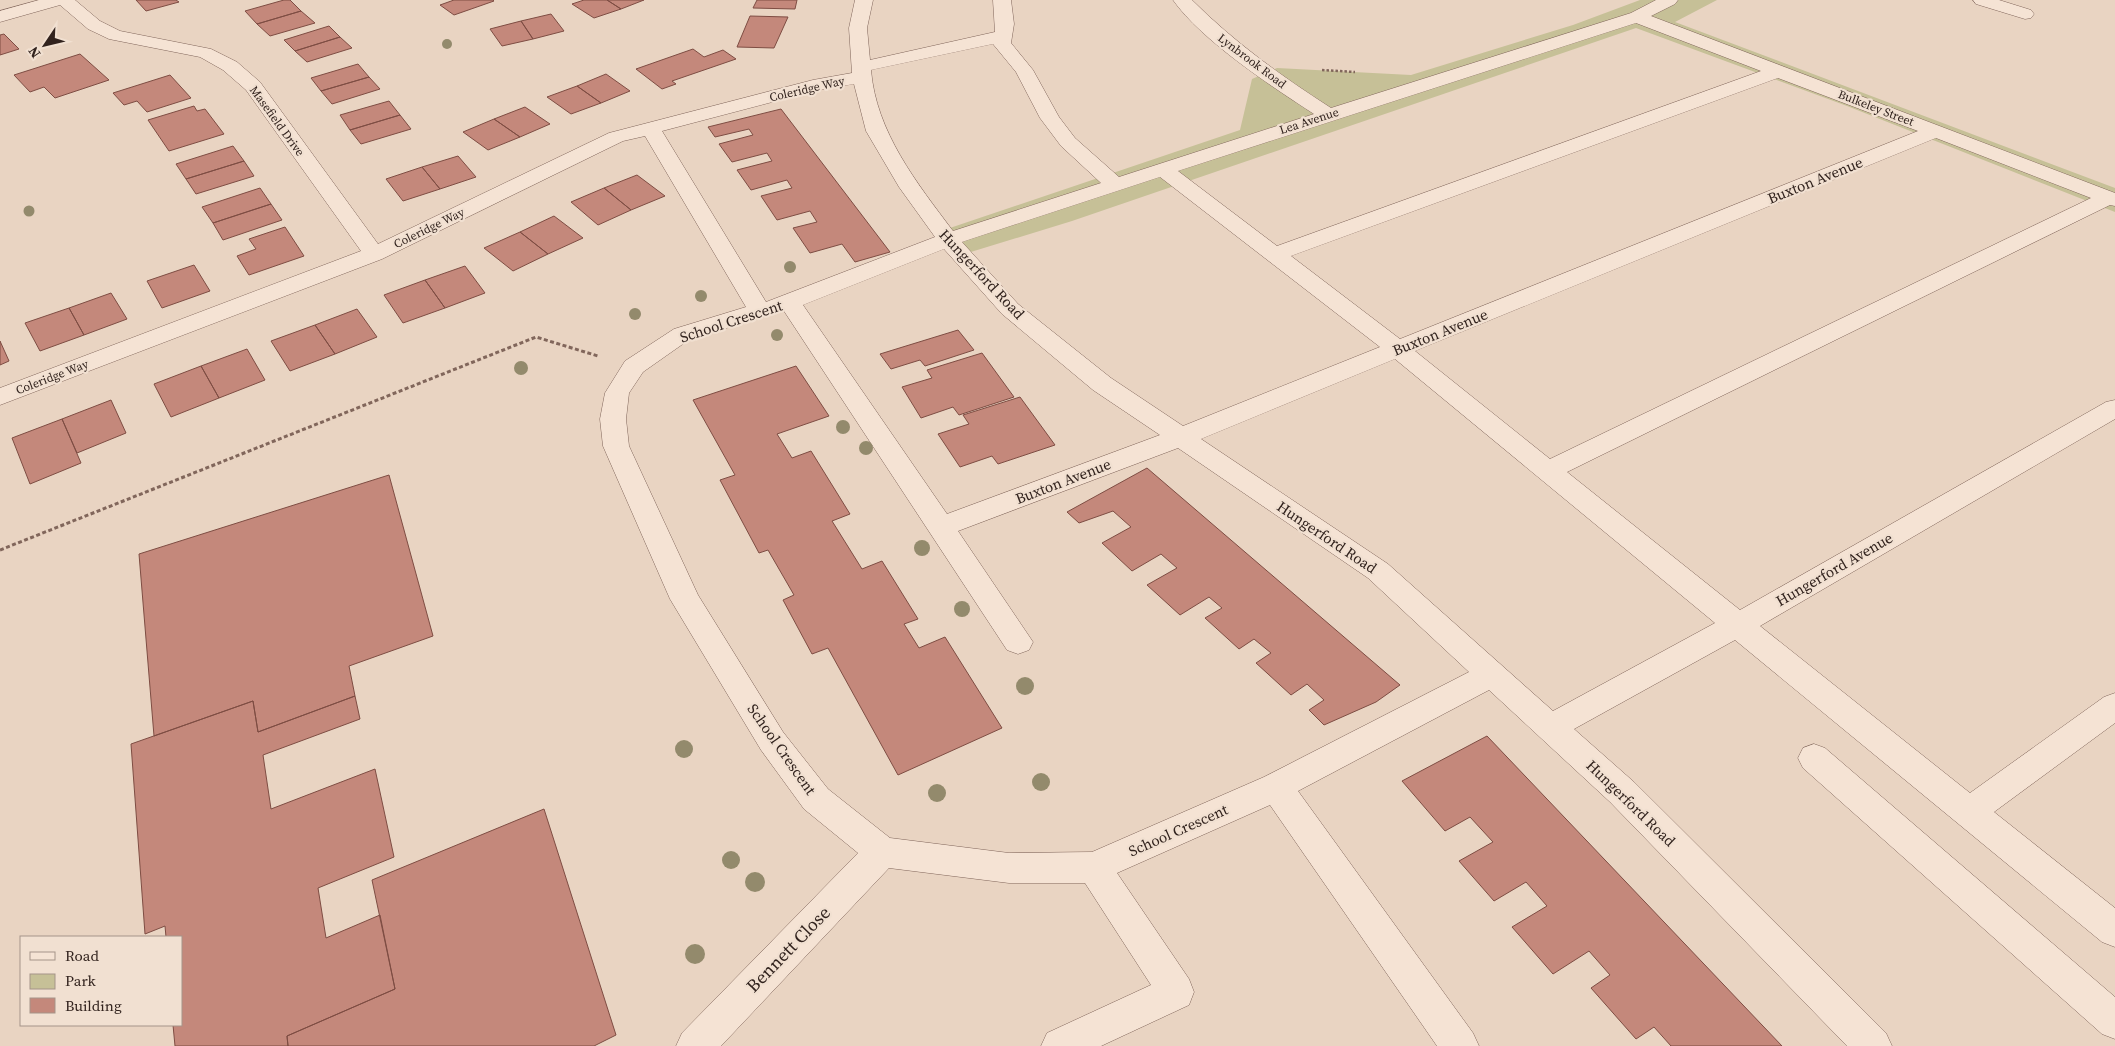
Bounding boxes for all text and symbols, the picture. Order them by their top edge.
north arrow [20,20,70,70]
street label: Lynbrook Road [1215,30,1290,92]
text: N [23,43,45,62]
street label: Coleridge Way [768,72,847,105]
street label: Masefield Drive [246,83,308,159]
street label: Bulkeley Street [1836,86,1916,130]
street label: Lea Avenue [1277,104,1341,138]
street label: Buxton Avenue [1764,151,1866,209]
street label: Coleridge Way [391,204,468,252]
street label: Hungerford Road [935,224,1030,324]
street label: School Crescent [677,294,785,347]
street label: Buxton Avenue [1389,303,1491,361]
street label: Coleridge Way [13,356,91,398]
street label: Buxton Avenue [1012,453,1114,509]
street label: Hungerford Road [1273,496,1382,579]
street label: Hungerford Avenue [1772,527,1897,611]
street label: School Crescent [743,699,821,799]
street label: Hungerford Road [1582,755,1681,851]
street label: School Crescent [1125,799,1231,861]
street label: Bennett Close [740,900,836,998]
legend [20,936,182,1026]
text: Road [65,945,99,966]
text: Park [65,970,97,991]
text: Building [65,995,122,1016]

